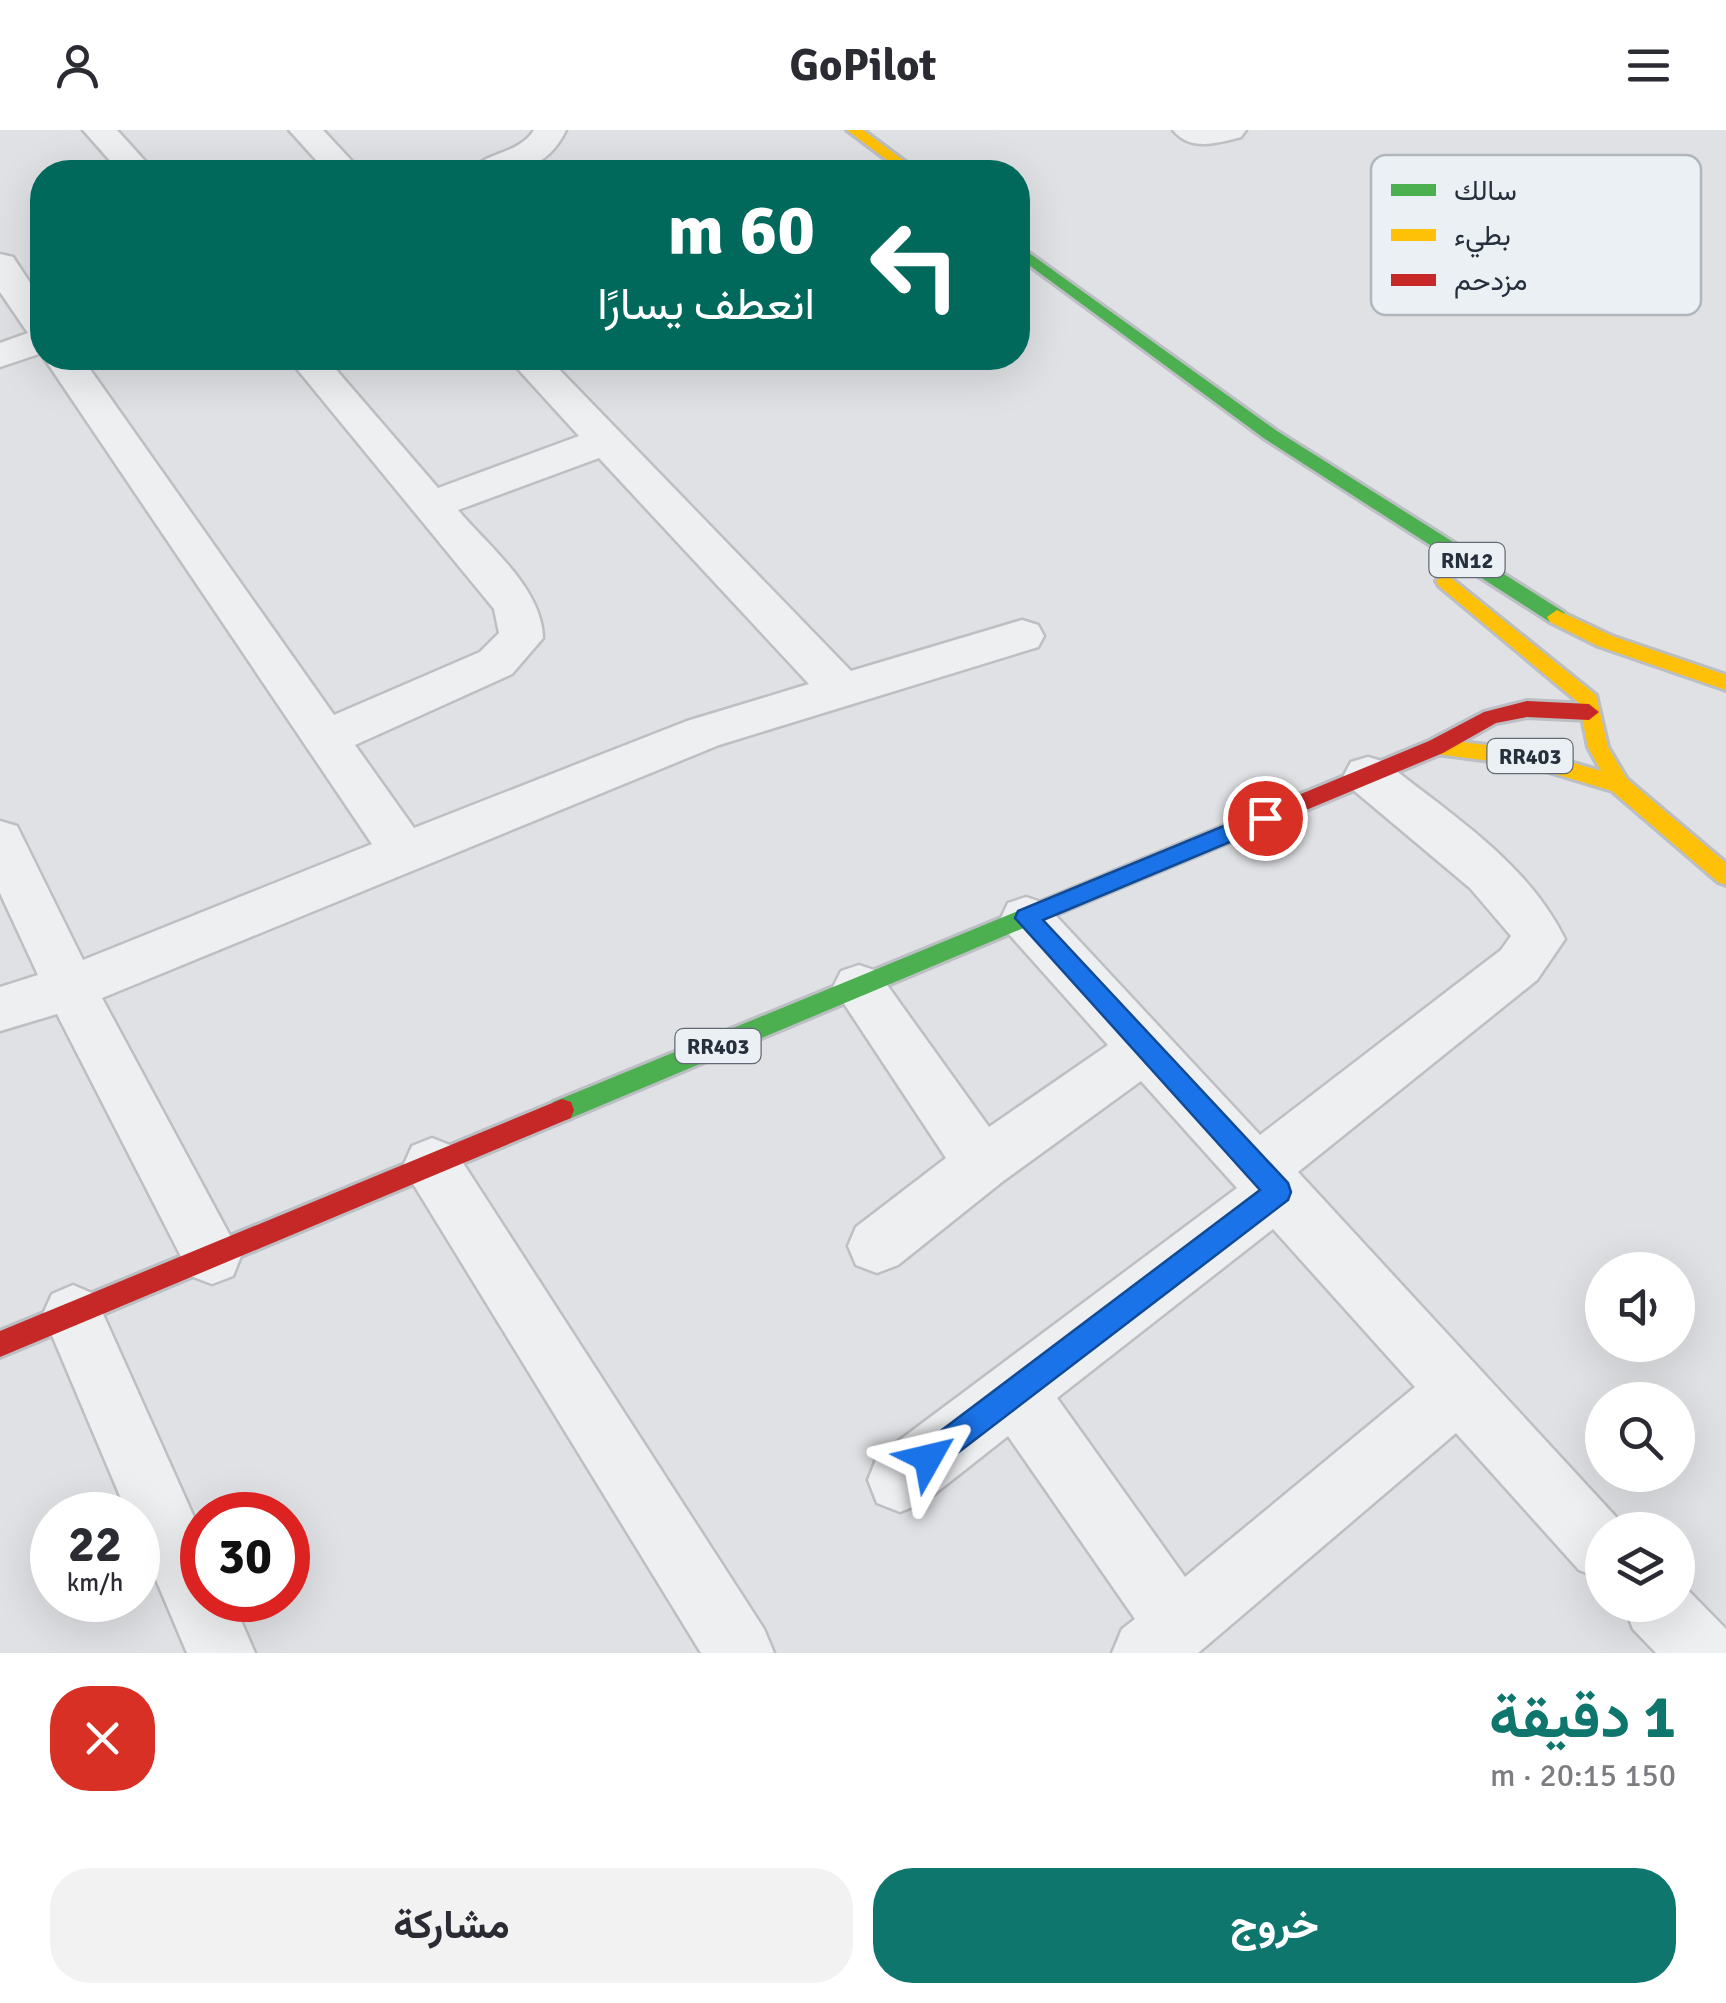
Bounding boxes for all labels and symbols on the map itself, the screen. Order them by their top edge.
legend [1371,155,1701,315]
text: سالك [1454,174,1517,208]
text: بطيء [1454,219,1511,258]
text: مزدحم [1454,264,1527,299]
road number: RN12 [1430,543,1504,577]
road number: RR403 [1488,739,1572,773]
pin [1223,776,1308,861]
road number: RR403 [676,1029,760,1063]
position arrow [876,1406,980,1510]
speed limit sign: 30 [180,1492,310,1622]

